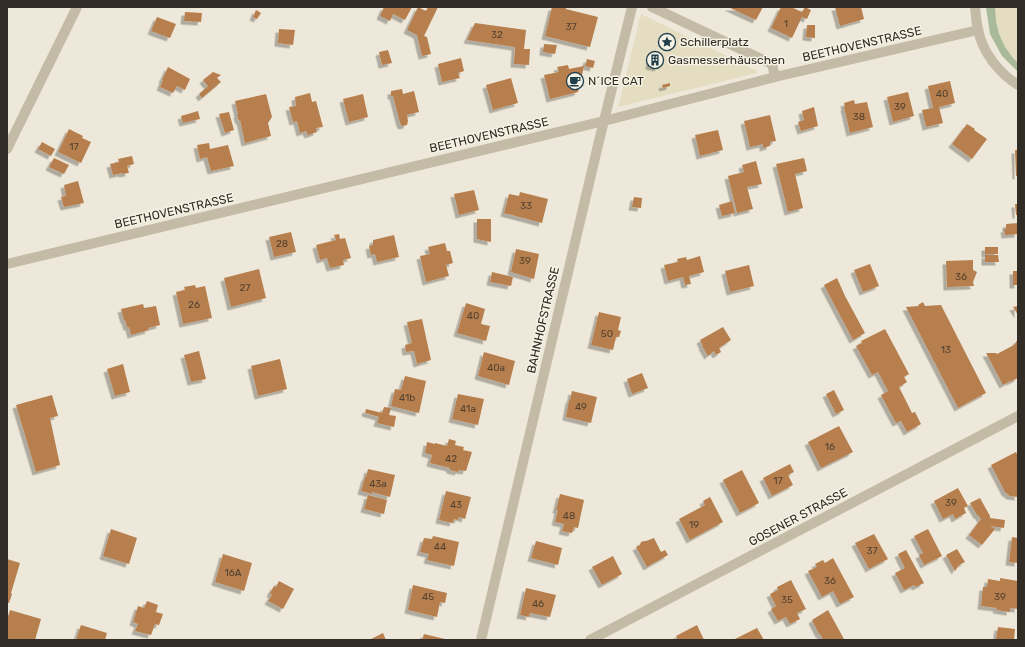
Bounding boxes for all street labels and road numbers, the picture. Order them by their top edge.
street label: BEETHOVENSTRASSE [801,23,923,65]
street label: BEETHOVENSTRASSE [428,114,550,156]
street label: BEETHOVENSTRASSE [113,190,235,232]
street label: BAHNHOFSTRASSE [524,265,562,375]
street label: GOSENER STRASSE [746,485,850,549]

